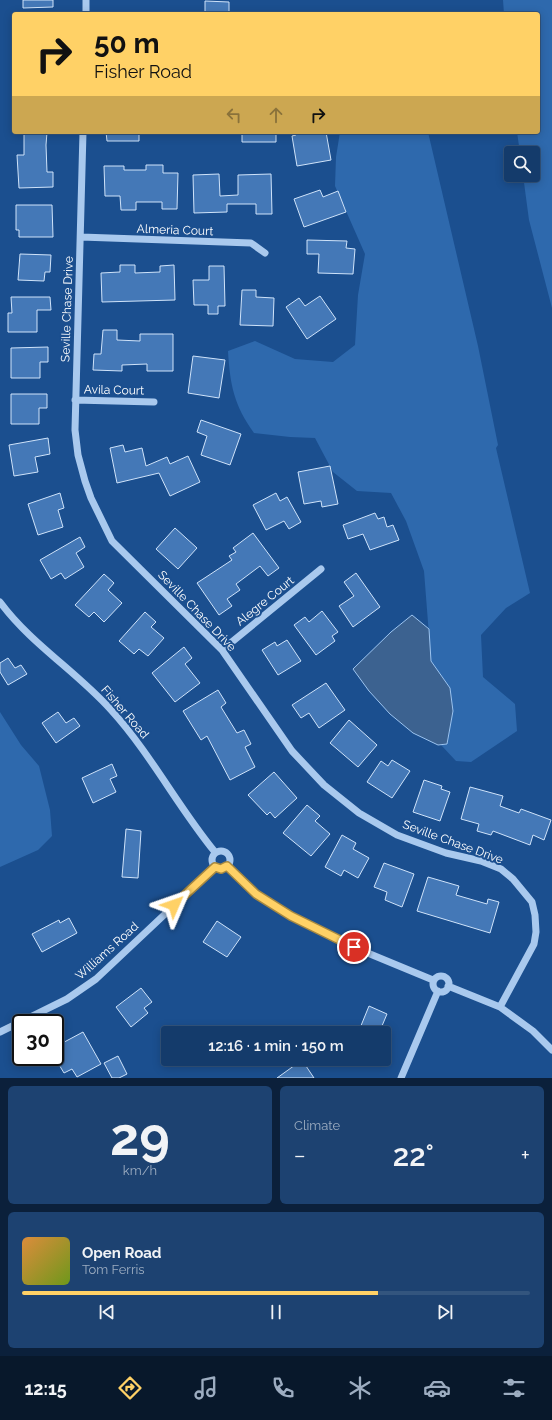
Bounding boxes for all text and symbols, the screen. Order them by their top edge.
text: 50 m [94,27,160,60]
icon: right [28,28,80,80]
text: Fisher Road [94,61,192,82]
icon: left [223,104,245,126]
icon: ahead [265,104,287,126]
icon: right [307,104,329,126]
map controls [504,146,540,182]
button: search [504,146,540,182]
street label: Almeria Court [136,222,214,238]
street label: Seville Chase Drive [58,256,76,362]
street label: Avila Court [84,382,144,398]
street label: Seville Chase Drive [155,568,239,654]
street label: Alegre Court [233,573,297,629]
street label: Fisher Road [98,683,152,741]
street label: Seville Chase Drive [401,817,505,867]
position arrow [153,884,195,926]
street label: Williams Road [73,919,141,983]
pin [337,930,371,964]
icon: arrive [343,936,365,958]
speed limit sign: 30 [12,1014,64,1066]
text: 12:16 · 1 min · 150 m [208,1037,344,1055]
text: 29 [110,1106,170,1167]
text: Climate [294,1118,340,1133]
text: 22° [393,1138,434,1173]
text: − [294,1142,306,1168]
text: + [521,1142,530,1168]
text: km/h [123,1163,157,1178]
text: Open Road [82,1244,162,1262]
text: Tom Ferris [82,1262,145,1277]
icon: previous [96,1301,118,1323]
icon: pause [265,1301,287,1323]
icon: next [434,1301,456,1323]
icon: directions [116,1374,144,1402]
icon: music [192,1374,220,1402]
icon: phone [269,1374,297,1402]
icon: climate [346,1374,374,1402]
icon: car [423,1374,451,1402]
icon: filters [500,1374,528,1402]
text: 12:15 [24,1378,67,1399]

